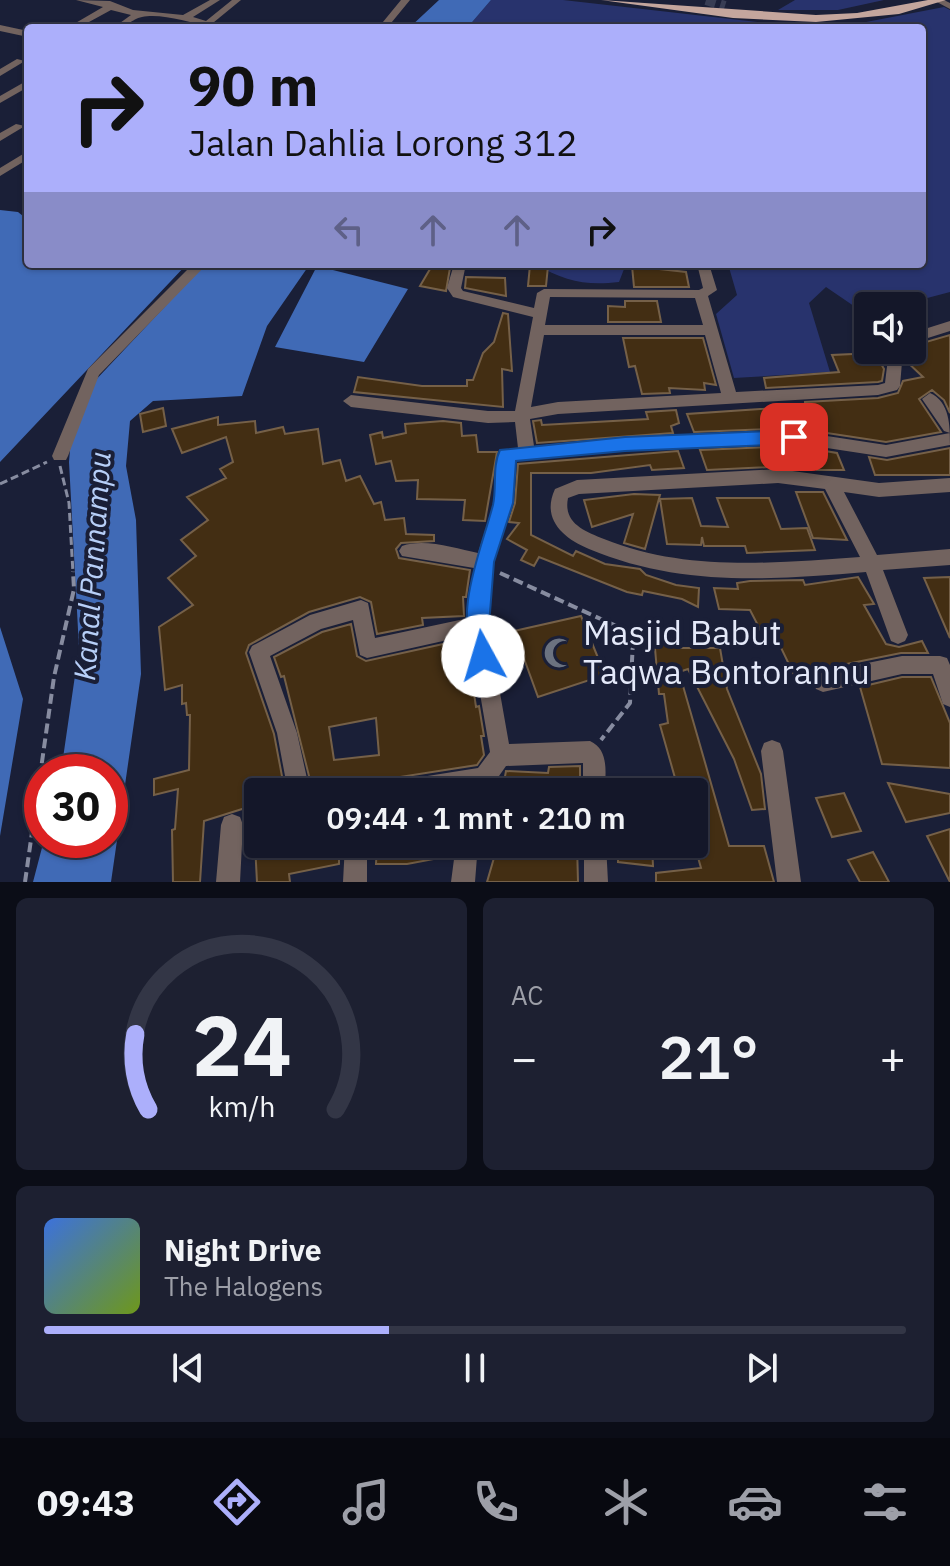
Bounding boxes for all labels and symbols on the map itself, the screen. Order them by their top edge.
pin [760,403,828,471]
water label: Kanal Pannampu [64,450,119,682]
place label: Masjid Babut Taqwa Bontorannu [583,610,870,693]
position arrow [441,614,525,698]
mosque icon: Masjid Babut Taqwa Bontorannu [542,636,576,670]
speed limit sign: 30 [24,754,128,858]

